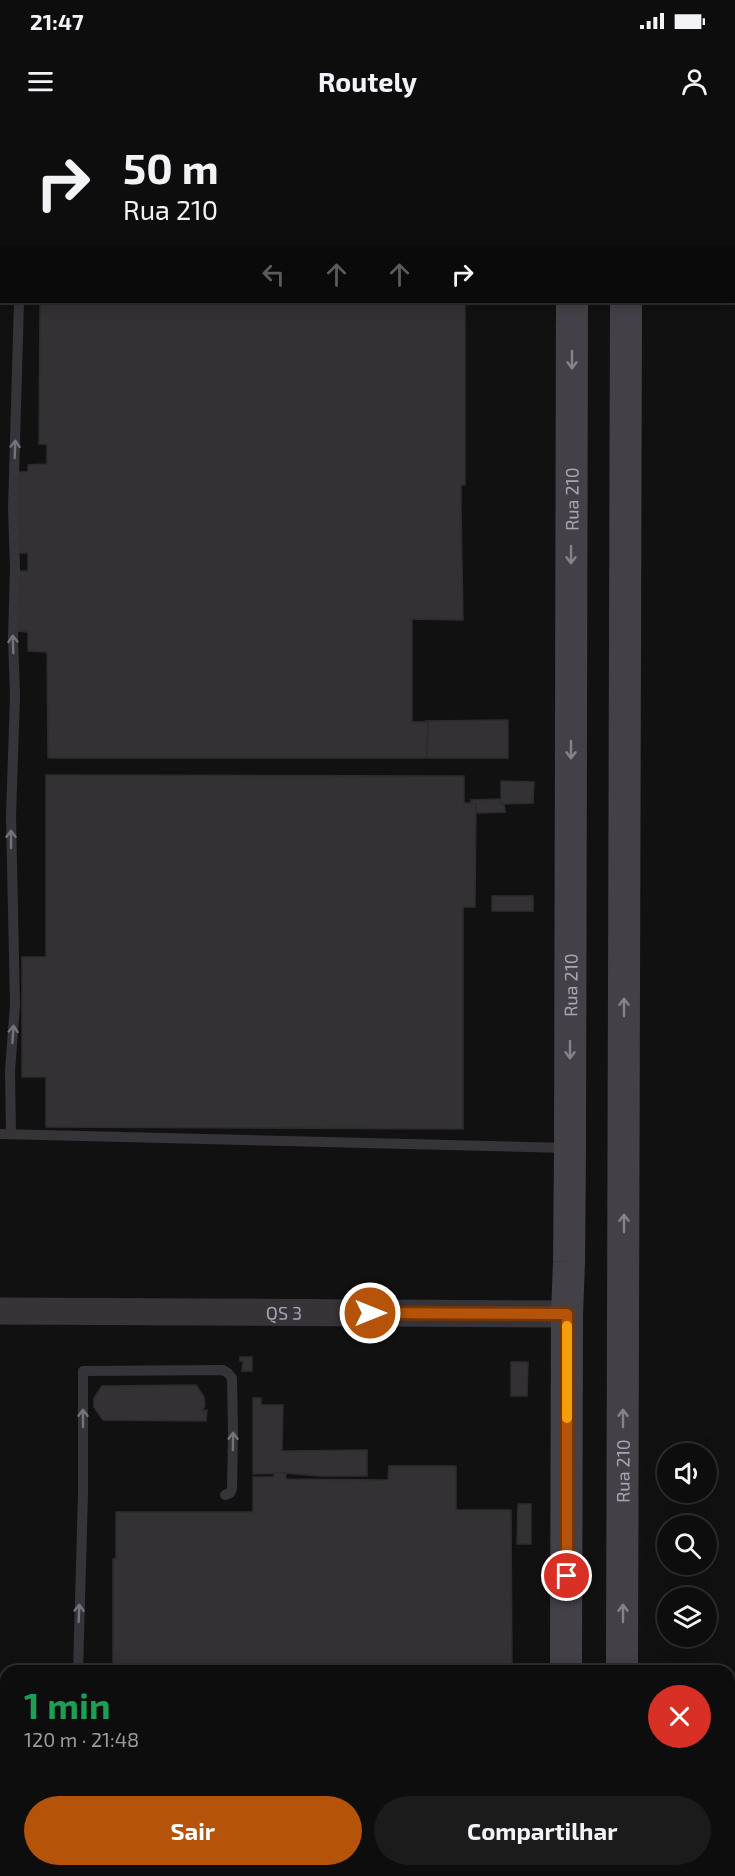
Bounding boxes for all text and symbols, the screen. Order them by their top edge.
text: 21:47 [30,8,84,34]
icon: menu [24,65,57,98]
text: Routely [318,65,417,97]
icon: person [678,65,711,98]
text: 50 m [123,142,219,192]
icon: right [24,144,102,222]
text: Rua 210 [123,193,218,225]
icon: left [257,258,290,291]
icon: ahead [320,258,353,291]
icon: ahead [383,258,416,291]
icon: right [446,258,479,291]
one-way arrow [566,349,578,369]
one-way arrow [9,440,21,460]
street label: Rua 210 [560,467,583,531]
one-way arrow [565,544,577,564]
one-way arrow [8,635,19,655]
one-way arrow [565,739,577,759]
one-way arrow [5,830,17,850]
street label: Rua 210 [559,953,581,1017]
one-way arrow [618,997,630,1017]
one-way arrow [7,1024,18,1044]
one-way arrow [564,1039,576,1059]
one-way arrow [618,1213,630,1233]
position arrow [338,1281,402,1345]
street label: QS 3 [266,1301,302,1324]
one-way arrow [77,1408,89,1428]
one-way arrow [617,1408,629,1428]
one-way arrow [227,1431,239,1451]
street label: Rua 210 [611,1439,634,1503]
map controls [657,1443,717,1647]
button: sound [657,1443,717,1503]
button: search [657,1515,717,1575]
pin [541,1550,592,1601]
icon: arrive [550,1559,583,1592]
button: layers [657,1587,717,1647]
one-way arrow [74,1603,85,1623]
one-way arrow [617,1603,628,1623]
text: 1 min [24,1683,111,1726]
button: close [648,1685,711,1748]
text: 120 m · 21:48 [24,1727,139,1751]
button: Sair [24,1796,362,1865]
button: Compartilhar [374,1796,711,1865]

